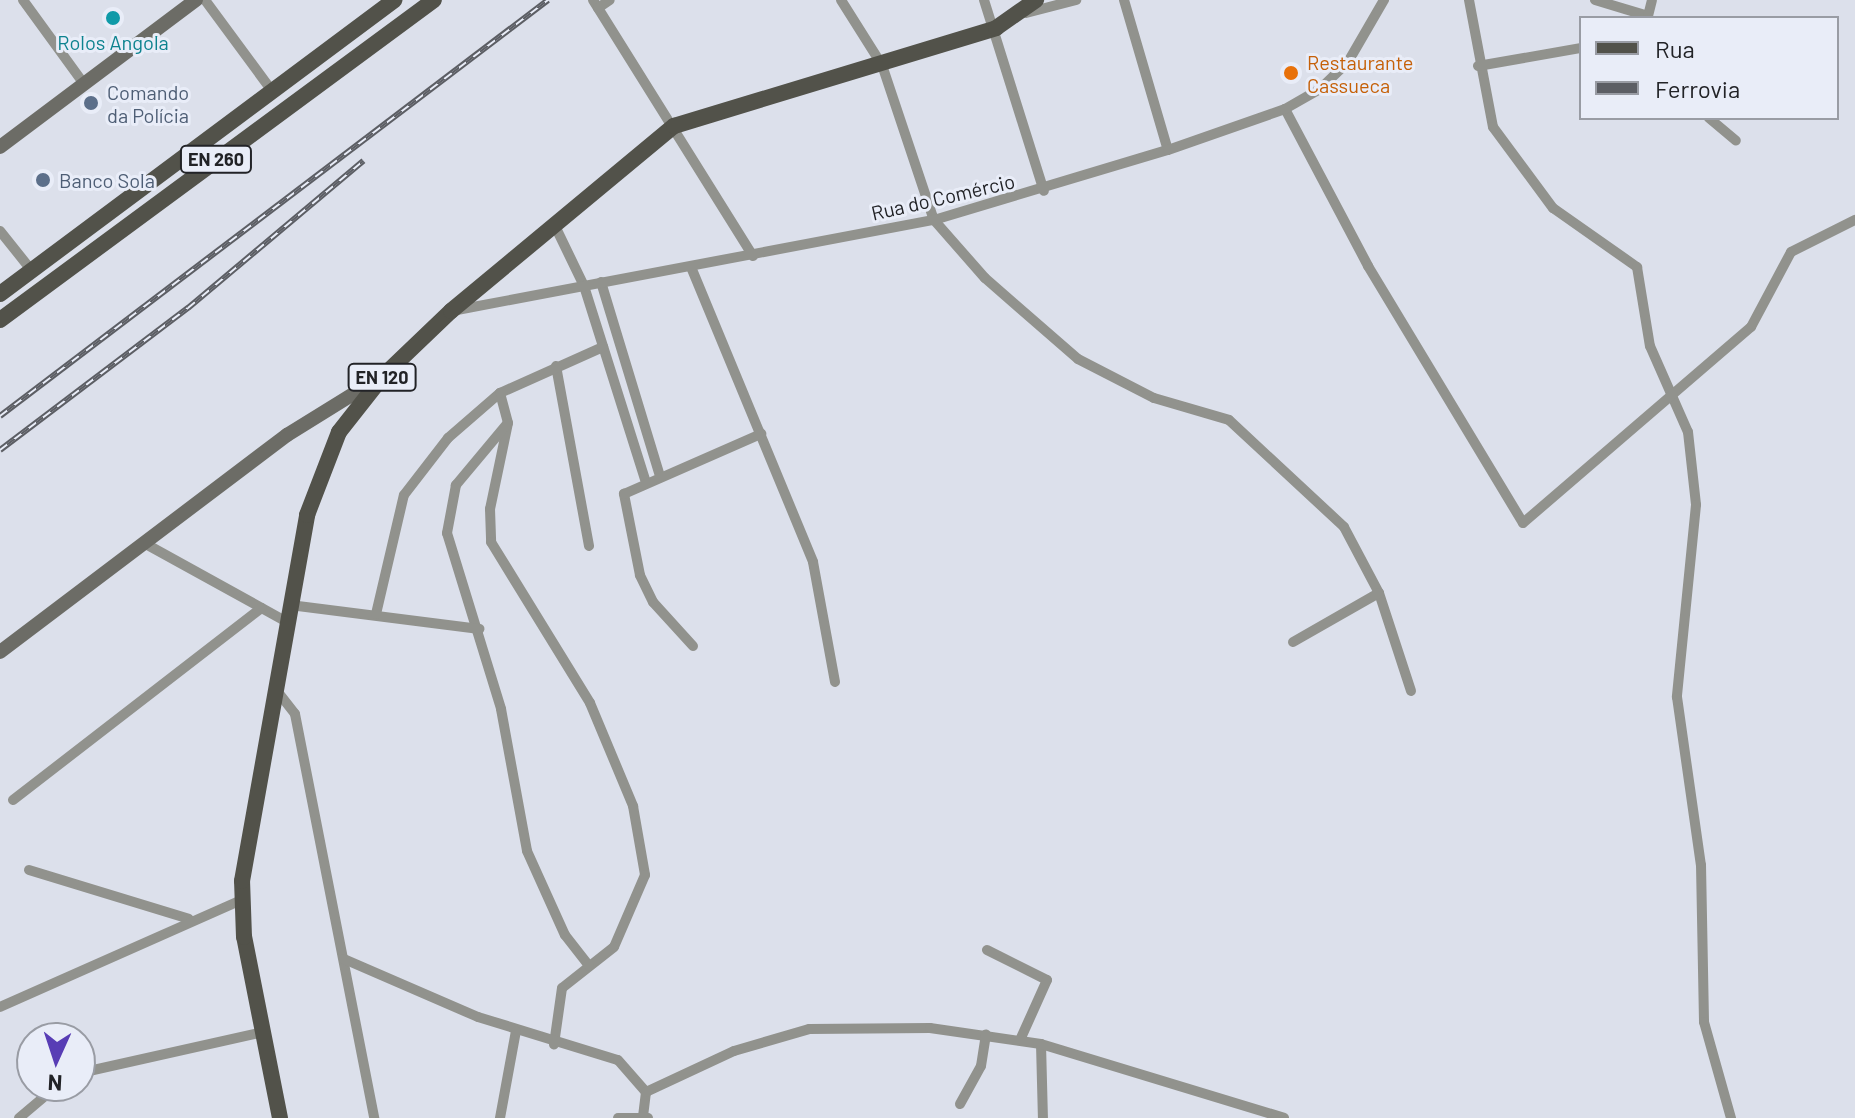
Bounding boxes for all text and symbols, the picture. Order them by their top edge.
marker: Rolos Angola [104,9,122,27]
legend [1579,16,1839,120]
place label: Rolos Angola [57,30,169,54]
text: Rua [1655,34,1695,63]
place label: Restaurante Cassueca [1307,50,1413,97]
marker: Restaurante Cassueca [1282,64,1300,82]
text: Ferrovia [1655,74,1740,103]
place label: Comando da Polícia [107,80,189,127]
marker: Comando da Polícia [82,94,100,112]
road number: EN 260 [178,145,254,173]
place label: Banco Sola [59,168,155,192]
street label: Rua do Comércio [869,169,1017,225]
marker: Banco Sola [34,171,52,189]
road number: EN 120 [346,363,418,391]
north arrow [16,1022,96,1102]
text: N [47,1071,63,1097]

